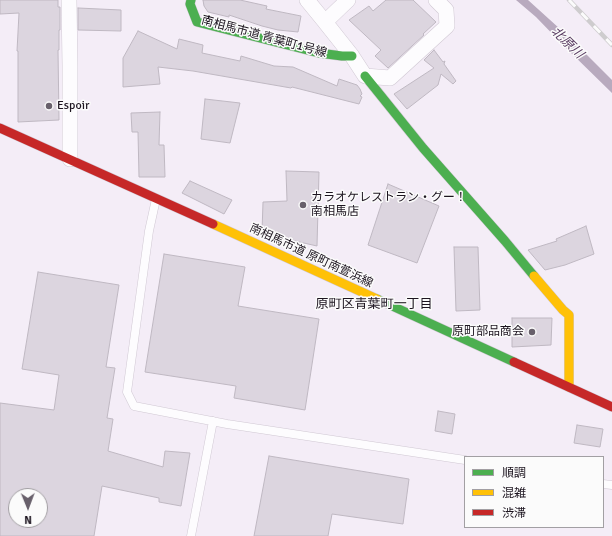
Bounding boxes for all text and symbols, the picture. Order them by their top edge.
street label: 南相馬市道 青葉町1号線 [200,13,328,61]
water label: 北原川 [548,24,586,62]
place label: Espoir [57,99,89,113]
marker: Espoir [44,101,54,111]
place label: カラオケレストラン・グー！ 南相馬店 [311,191,467,219]
marker: カラオケレストラン・グー！ 南相馬店 [298,200,308,210]
street label: 南相馬市道 原町南萱浜線 [247,221,375,291]
district label: 原町区青葉町一丁目 [316,297,432,313]
place label: 原町部品商会 [452,325,524,339]
marker: 原町部品商会 [527,327,537,337]
legend [464,456,604,528]
text: 順調 [502,466,526,481]
text: 混雑 [502,486,526,501]
north arrow [8,488,48,528]
text: 渋滞 [502,506,526,521]
text: N [24,513,32,526]

